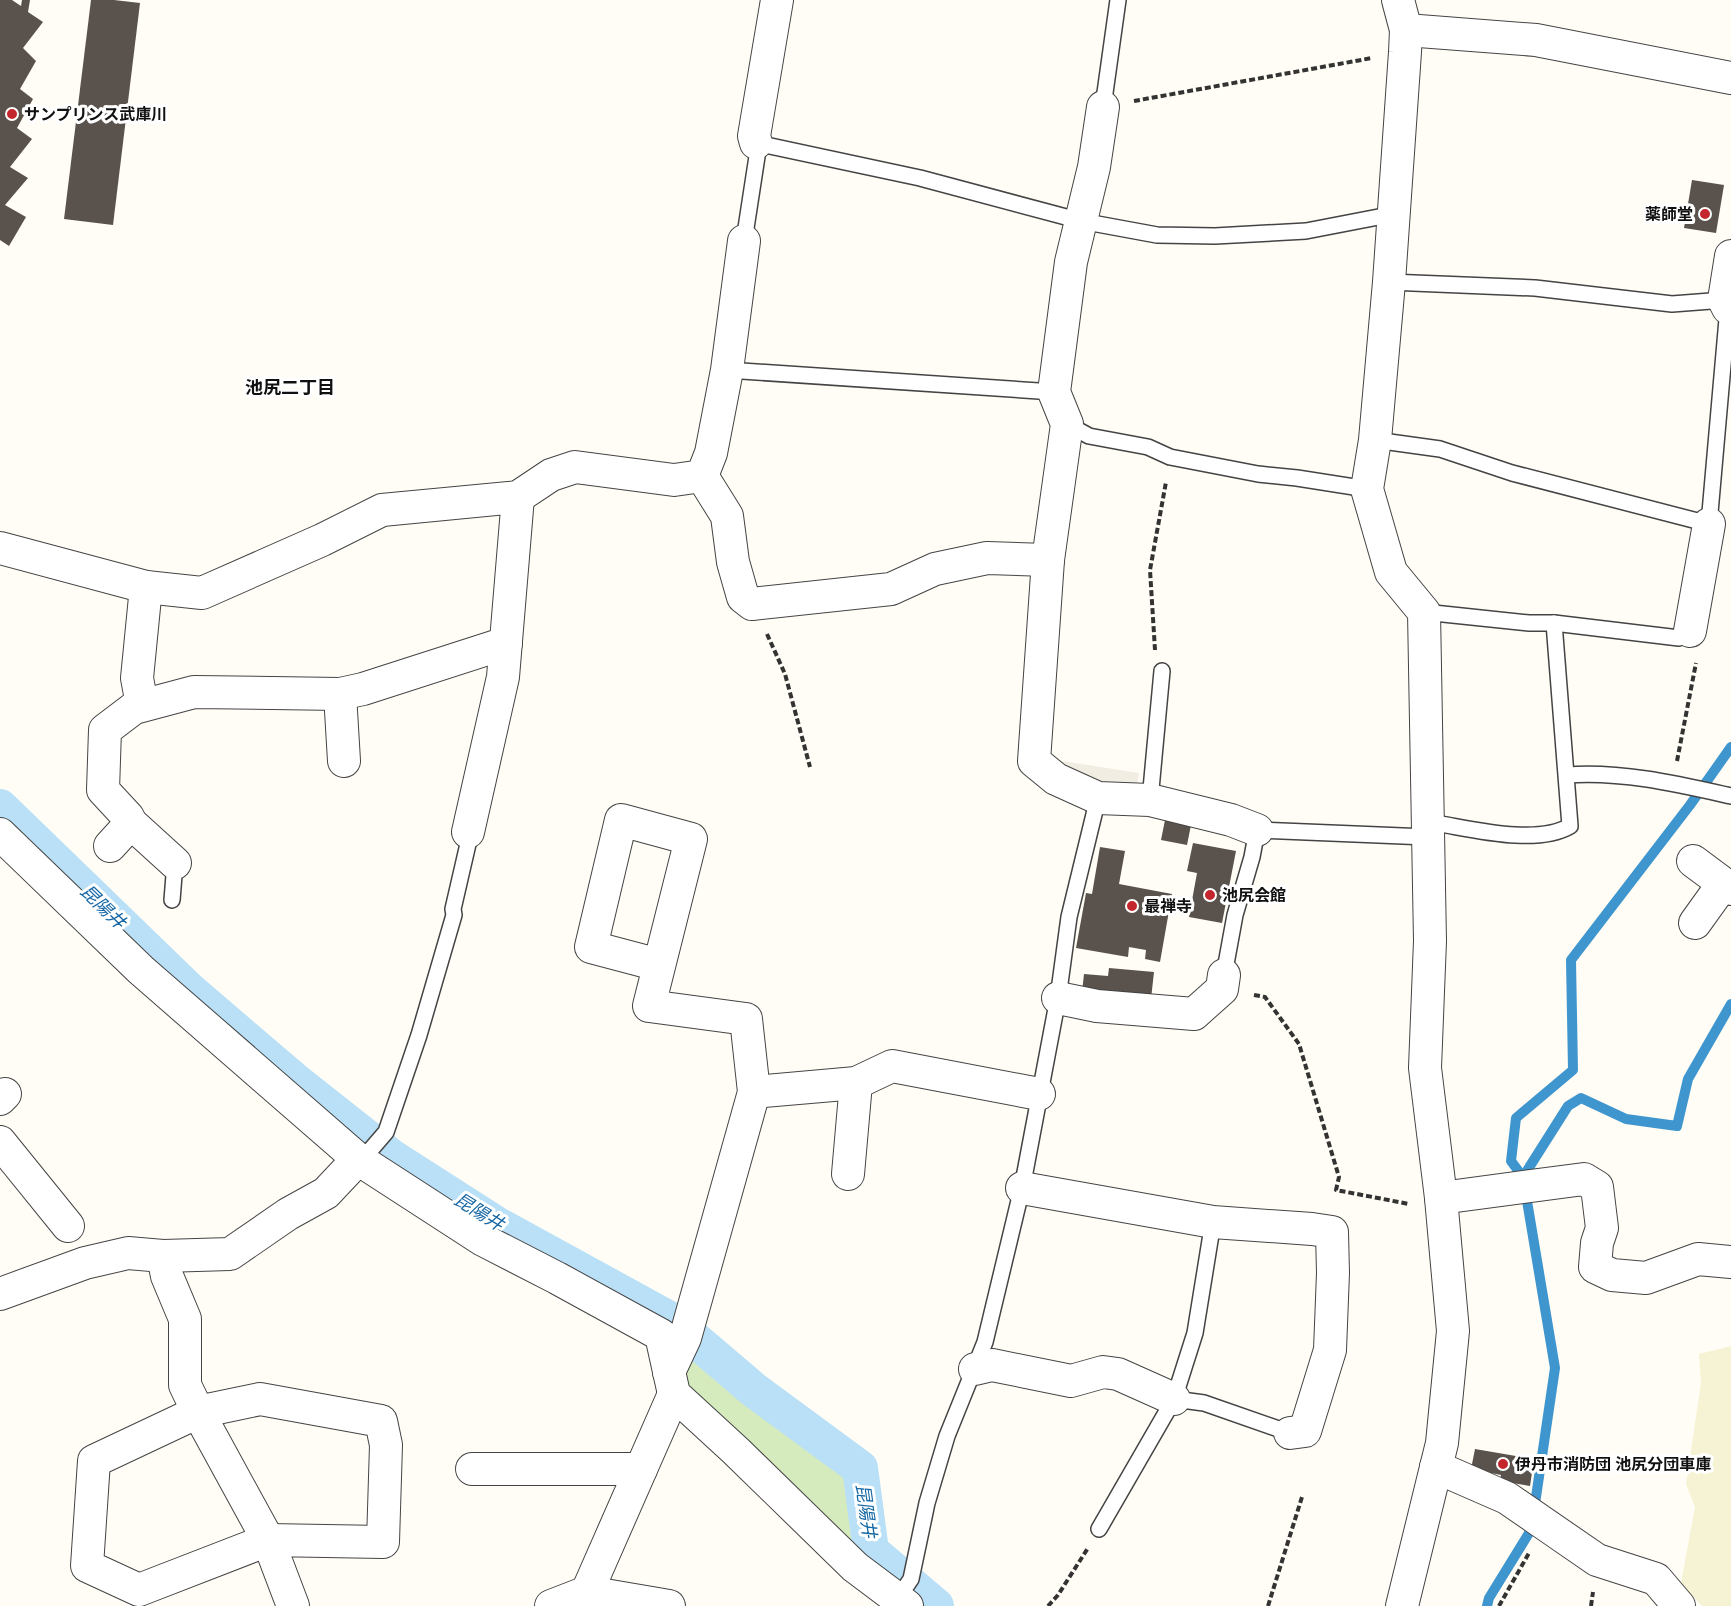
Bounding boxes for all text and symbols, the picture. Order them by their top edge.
place label: サンプリンス武庫川 [24,103,167,125]
marker: サンプリンス武庫川 [5,107,19,121]
place label: 薬師堂 [1645,203,1693,225]
marker: 薬師堂 [1698,207,1712,221]
district label: 池尻二丁目 [245,375,335,399]
water label: 昆陽井 [76,879,133,935]
place label: 池尻会館 [1222,884,1286,906]
marker: 池尻会館 [1203,888,1217,902]
place label: 最禅寺 [1144,895,1192,917]
marker: 最禅寺 [1125,899,1139,913]
water label: 昆陽井 [450,1187,510,1237]
place label: 伊丹市消防団 池尻分団車庫 [1514,1453,1711,1475]
marker: 伊丹市消防団 池尻分団車庫 [1496,1457,1510,1471]
water label: 昆陽井 [851,1482,883,1541]

